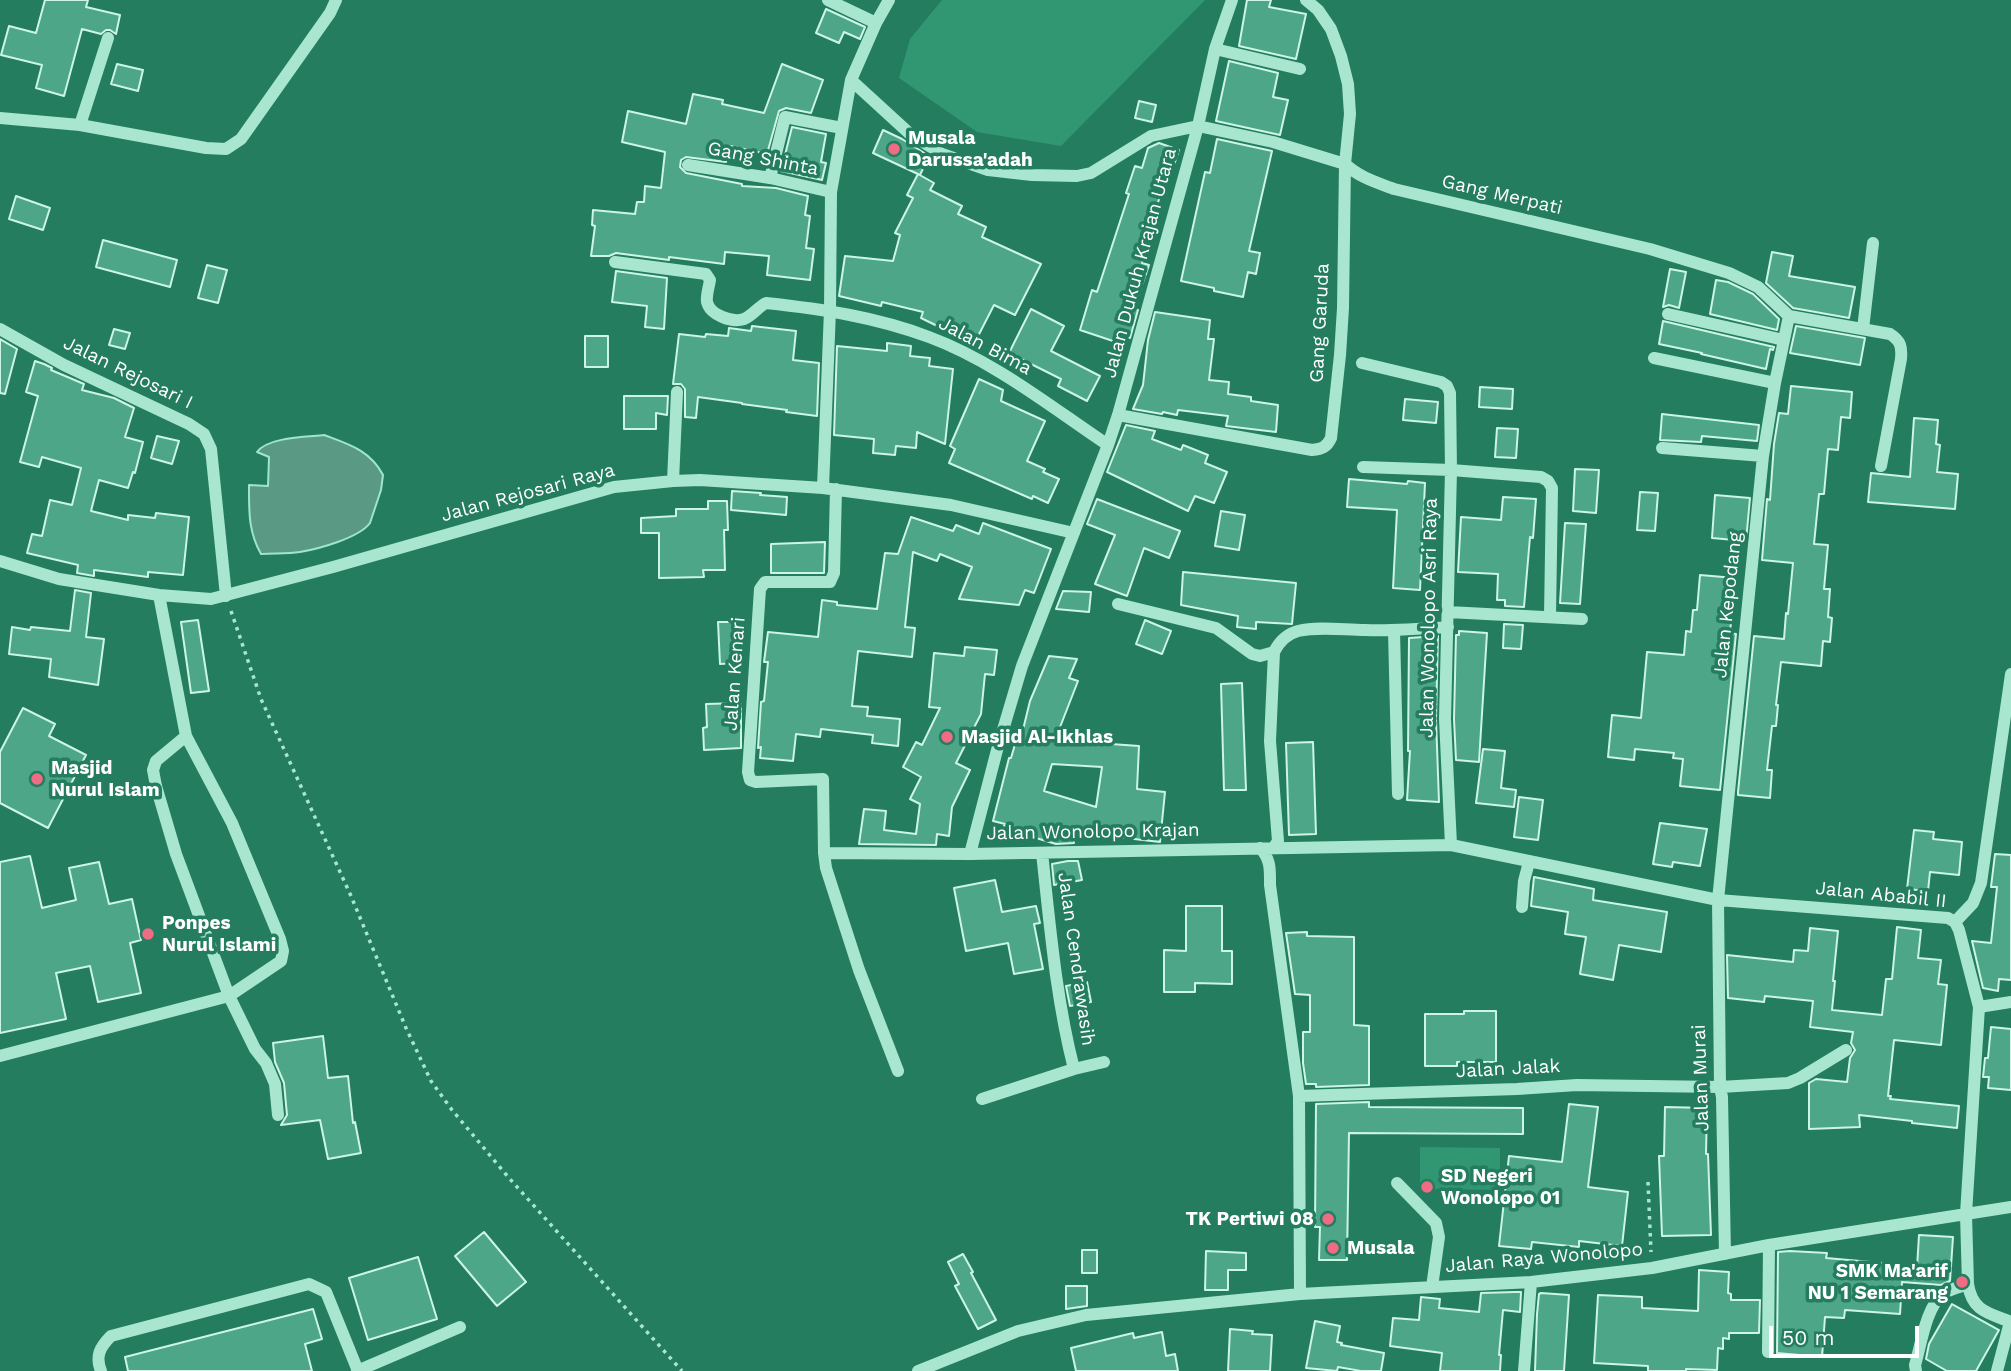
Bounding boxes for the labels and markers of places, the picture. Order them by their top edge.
place label: Musala Darussa'adah [908,127,1033,171]
marker: Musala Darussa'adah [886,141,902,157]
place label: Masjid Al-Ikhlas [961,726,1113,748]
marker: Masjid Al-Ikhlas [939,729,955,745]
place label: Masjid Nurul Islam [51,757,160,801]
marker: Masjid Nurul Islam [29,771,45,787]
place label: Ponpes Nurul Islami [162,912,276,956]
marker: Ponpes Nurul Islami [140,926,156,942]
place label: SD Negeri Wonolopo 01 [1441,1165,1560,1209]
marker: SD Negeri Wonolopo 01 [1419,1179,1435,1195]
place label: TK Pertiwi 08 [1186,1208,1314,1230]
marker: TK Pertiwi 08 [1320,1211,1336,1227]
place label: Musala [1347,1237,1414,1259]
marker: Musala [1325,1240,1341,1256]
place label: SMK Ma'arif NU 1 Semarang [1808,1260,1948,1304]
marker: SMK Ma'arif NU 1 Semarang [1954,1274,1970,1290]

